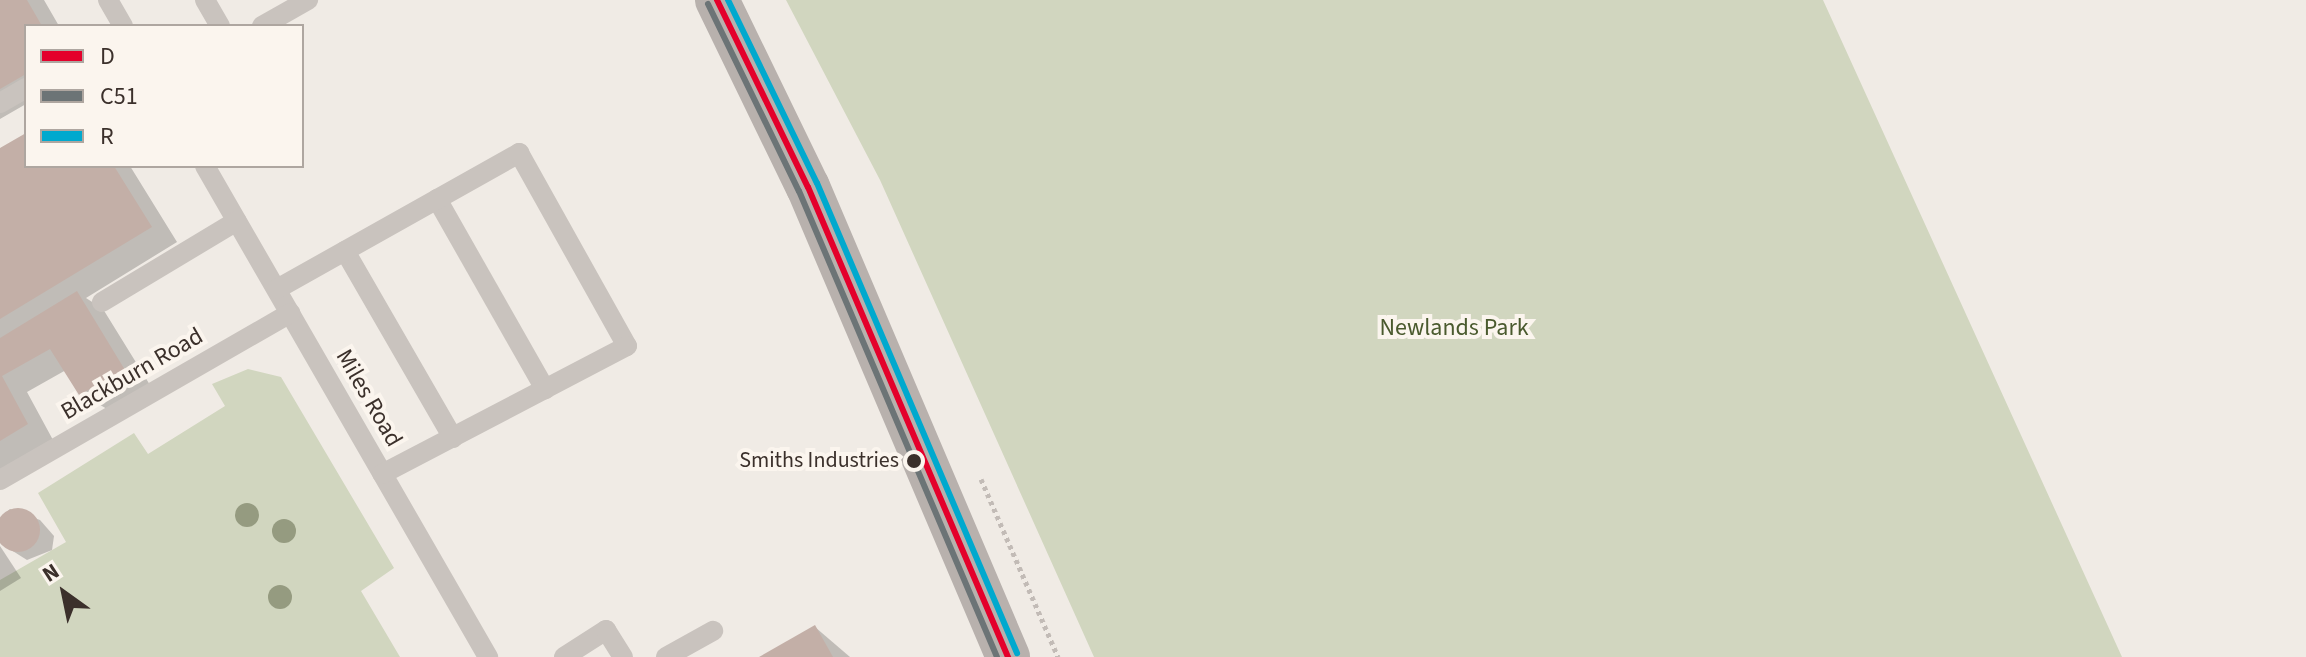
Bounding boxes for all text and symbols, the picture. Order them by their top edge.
legend [24,24,304,168]
text: D [100,39,115,74]
text: C51 [100,79,138,114]
text: R [100,119,114,154]
park label: Newlands Park [1379,314,1529,342]
street label: Blackburn Road [56,322,208,426]
street label: Miles Road [330,344,408,452]
place label: Smiths Industries [739,448,899,474]
marker: Smiths Industries [906,453,922,469]
north arrow [24,553,104,633]
text: N [36,555,66,590]

